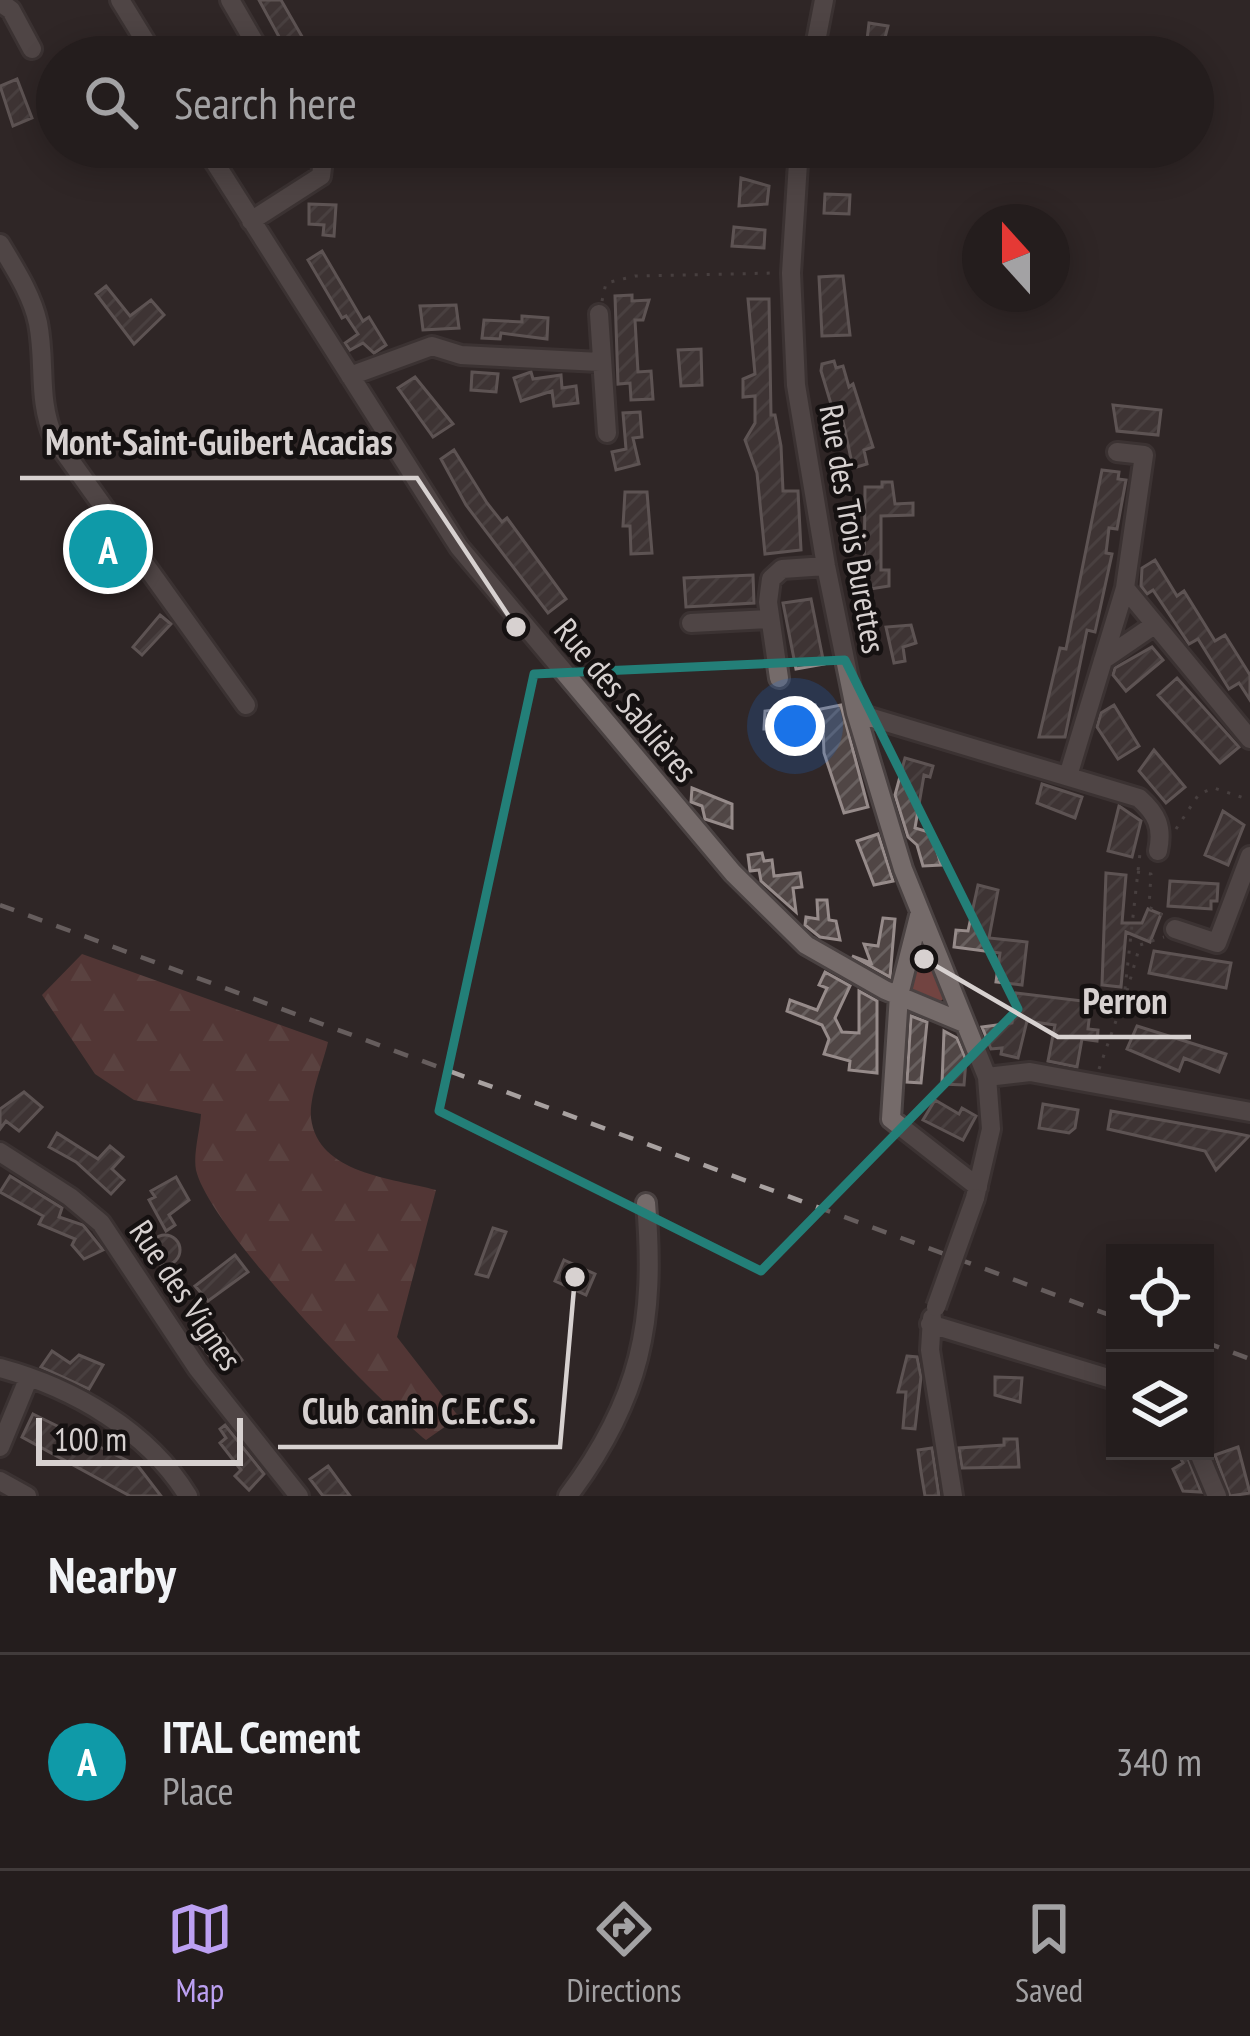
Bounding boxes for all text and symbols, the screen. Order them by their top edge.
search box [36,36,1214,168]
icon: search [78,69,144,135]
text: Search here [174,73,357,131]
north arrow [962,204,1070,312]
street label: Rue des Trois Burettes [810,401,897,657]
callout: Mont-Saint-Guibert Acacias [20,406,417,478]
text: Mont-Saint-Guibert Acacias [45,418,393,465]
pin: A [69,504,147,594]
street label: Rue des Sablières [545,609,707,790]
your location [765,696,825,756]
callout: Perron [1058,965,1191,1037]
text: Perron [1083,977,1167,1024]
street label: Rue des Vignes [120,1211,252,1378]
map controls [1106,1244,1214,1460]
button: locate [1106,1244,1214,1352]
button: layers [1106,1352,1214,1460]
callout: Club canin C.E.C.S. [278,1375,560,1447]
text: Club canin C.E.C.S. [302,1387,536,1434]
scale bar [36,1412,243,1465]
text: 100 m [54,1417,127,1460]
text: Nearby [48,1541,176,1607]
text: ITAL Cement [162,1707,360,1765]
text: A [77,1736,97,1787]
text: 340 m [1116,1736,1202,1787]
text: Place [162,1765,234,1816]
tab: Map [167,1896,233,2011]
tab: Directions [567,1896,681,2011]
tab: Saved [1015,1896,1083,2011]

